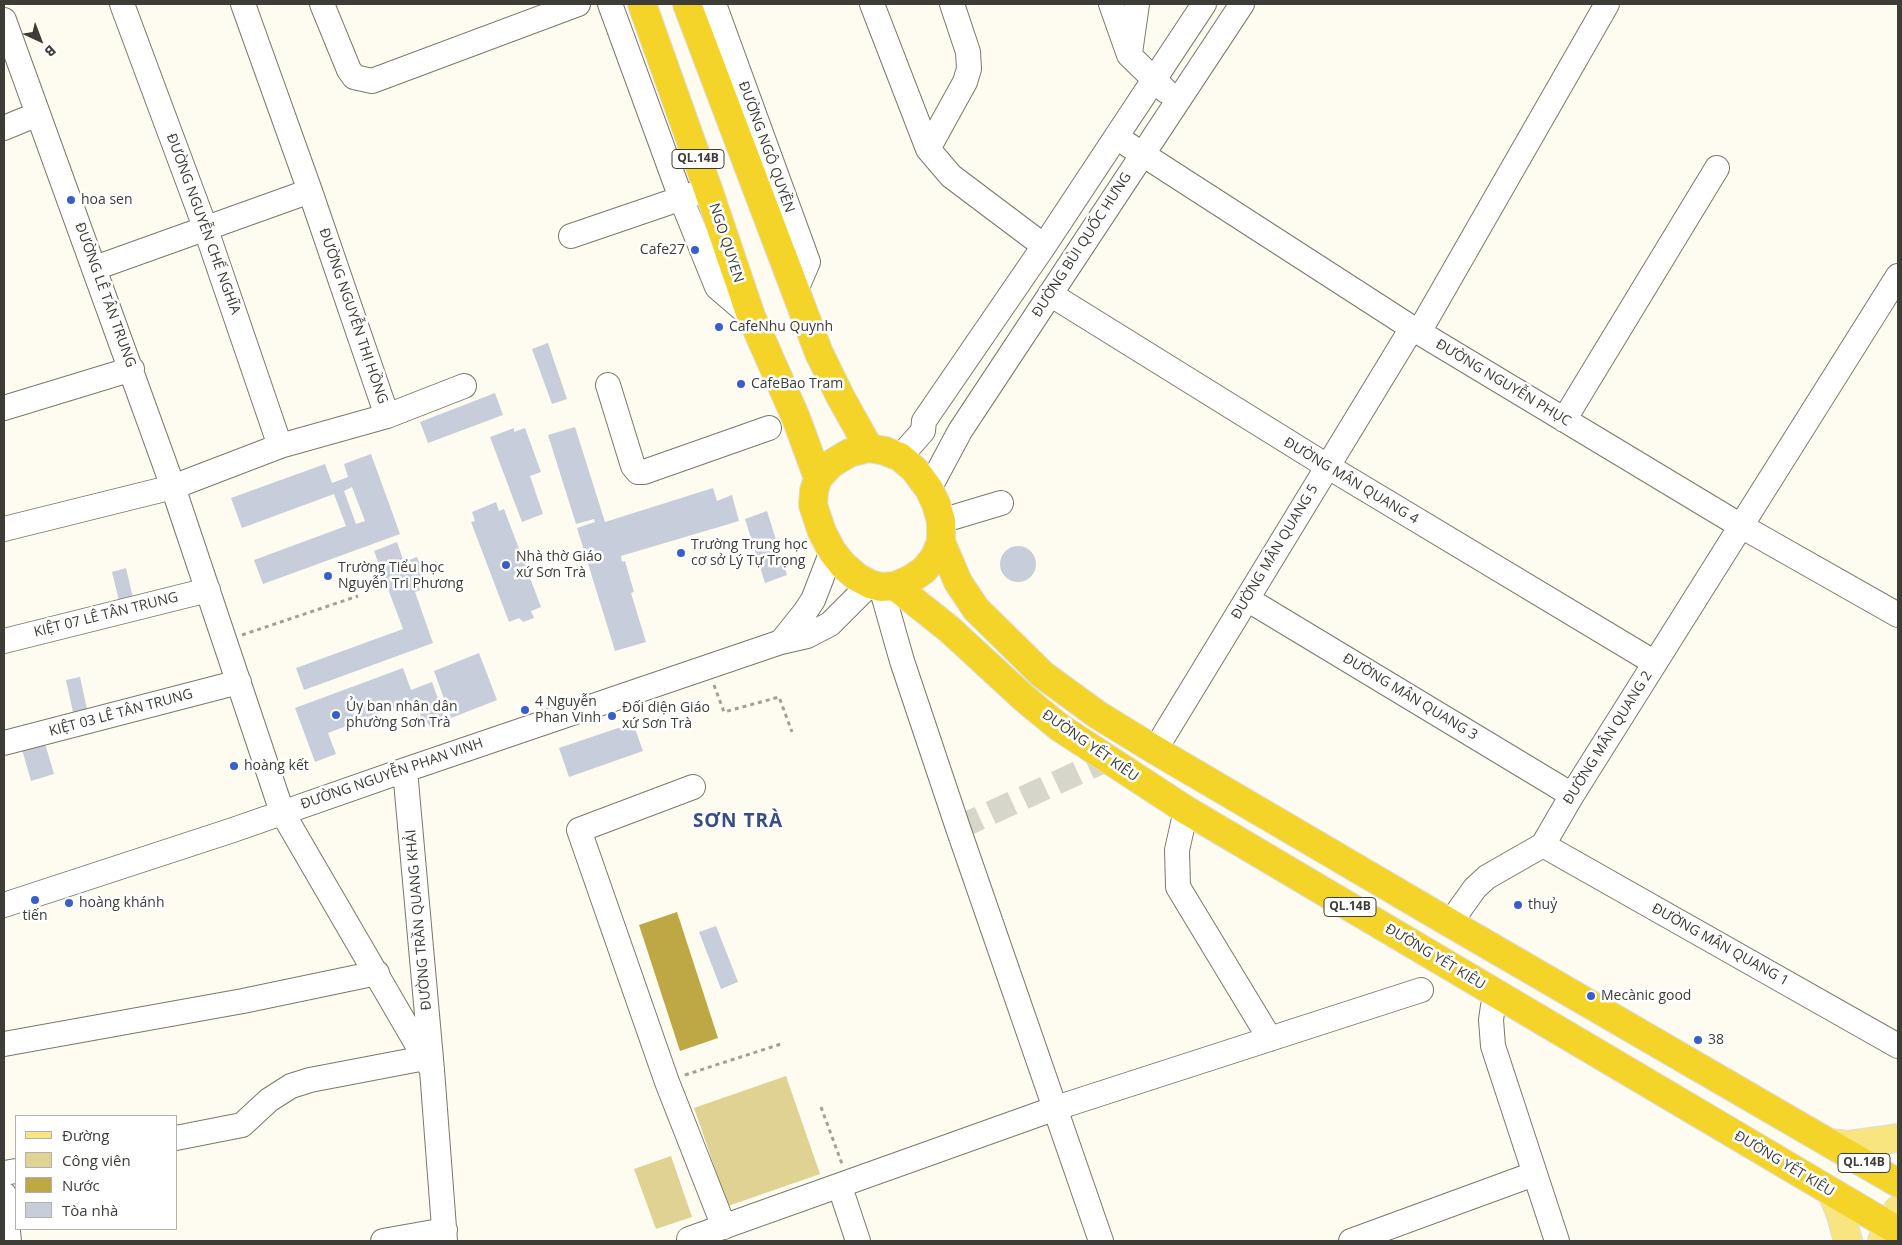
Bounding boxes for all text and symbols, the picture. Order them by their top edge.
north arrow [15,15,65,65]
text: B [41,41,60,61]
street label: ĐƯỜNG NGÔ QUYỀN [734,79,798,215]
street label: ĐƯỜNG NGUYỄN CHẾ NGHĨA [162,131,244,317]
road number: QL.14B [672,150,724,168]
street label: ĐƯỜNG BÙI QUỐC HƯNG [1029,169,1135,321]
place label: hoa sen [81,192,133,208]
marker: hoa sen [65,194,77,206]
street label: NGO QUYEN [705,201,747,285]
street label: ĐƯỜNG LÊ TÂN TRUNG [71,220,139,370]
street label: ĐƯỜNG NGUYỄN THỊ HỒNG [315,226,391,406]
place label: Cafe27 [640,242,685,258]
marker: Cafe27 [689,244,701,256]
place label: CafeNhu Quynh [729,319,833,335]
marker: CafeNhu Quynh [713,321,725,333]
street label: ĐƯỜNG NGUYỄN PHỤC [1432,336,1574,430]
place label: CafeBao Tram [751,376,843,392]
marker: CafeBao Tram [735,378,747,390]
street label: ĐƯỜNG MÂN QUANG 4 [1281,434,1421,528]
street label: ĐƯỜNG MÂN QUANG 5 [1228,482,1322,622]
place label: Trường Trung học cơ sở Lý Tự Trọng [691,537,808,570]
marker: Trường Trung học cơ sở Lý Tự Trọng [675,547,687,559]
place label: Nhà thờ Giáo xứ Sơn Trà [516,549,602,582]
marker: Nhà thờ Giáo xứ Sơn Trà [500,559,512,571]
place label: Trường Tiểu học Nguyễn Tri Phương [338,560,463,592]
marker: Trường Tiểu học Nguyễn Tri Phương [322,570,334,582]
street label: KIỆT 07 LÊ TÂN TRUNG [32,589,180,641]
street label: ĐƯỜNG MÂN QUANG 3 [1340,650,1480,744]
street label: ĐƯỜNG MÂN QUANG 2 [1560,668,1656,808]
street label: KIỆT 03 LÊ TÂN TRUNG [47,686,195,740]
place label: 4 Nguyễn Phan Vinh [535,694,601,726]
place label: Ủy ban nhân dân phường Sơn Trà [346,699,458,732]
place label: Đối diện Giáo xứ Sơn Trà [622,700,710,732]
marker: 4 Nguyễn Phan Vinh [519,704,531,716]
street label: ĐƯỜNG YẾT KIÊU [1039,707,1141,785]
marker: Ủy ban nhân dân phường Sơn Trà [330,709,342,721]
marker: Đối diện Giáo xứ Sơn Trà [606,710,618,722]
street label: ĐƯỜNG NGUYỄN PHAN VINH [299,735,485,813]
place label: hoàng kết [244,758,309,774]
marker: hoàng kết [228,760,240,772]
district label: SƠN TRÀ [692,811,784,833]
street label: ĐƯỜNG TRẦN QUANG KHẢI [403,829,435,1011]
marker: tiến [29,894,41,906]
place label: hoàng khánh [79,895,165,911]
marker: hoàng khánh [63,897,75,909]
place label: thuỷ [1528,897,1557,913]
road number: QL.14B [1324,898,1376,916]
marker: thuỷ [1512,899,1524,911]
street label: ĐƯỜNG MÂN QUANG 1 [1648,900,1792,990]
place label: tiến [23,908,47,924]
street label: ĐƯỜNG YẾT KIÊU [1382,921,1488,993]
place label: Mecànic good [1601,988,1691,1004]
marker: Mecànic good [1585,990,1597,1002]
place label: 38 [1708,1032,1724,1048]
marker: 38 [1692,1034,1704,1046]
legend [15,1115,178,1230]
text: Đường [62,1125,109,1145]
street label: ĐƯỜNG YẾT KIÊU [1731,1128,1837,1200]
text: Công viên [62,1150,131,1170]
road number: QL.14B [1838,1154,1890,1172]
text: Nước [62,1175,100,1195]
text: Tòa nhà [62,1200,118,1220]

